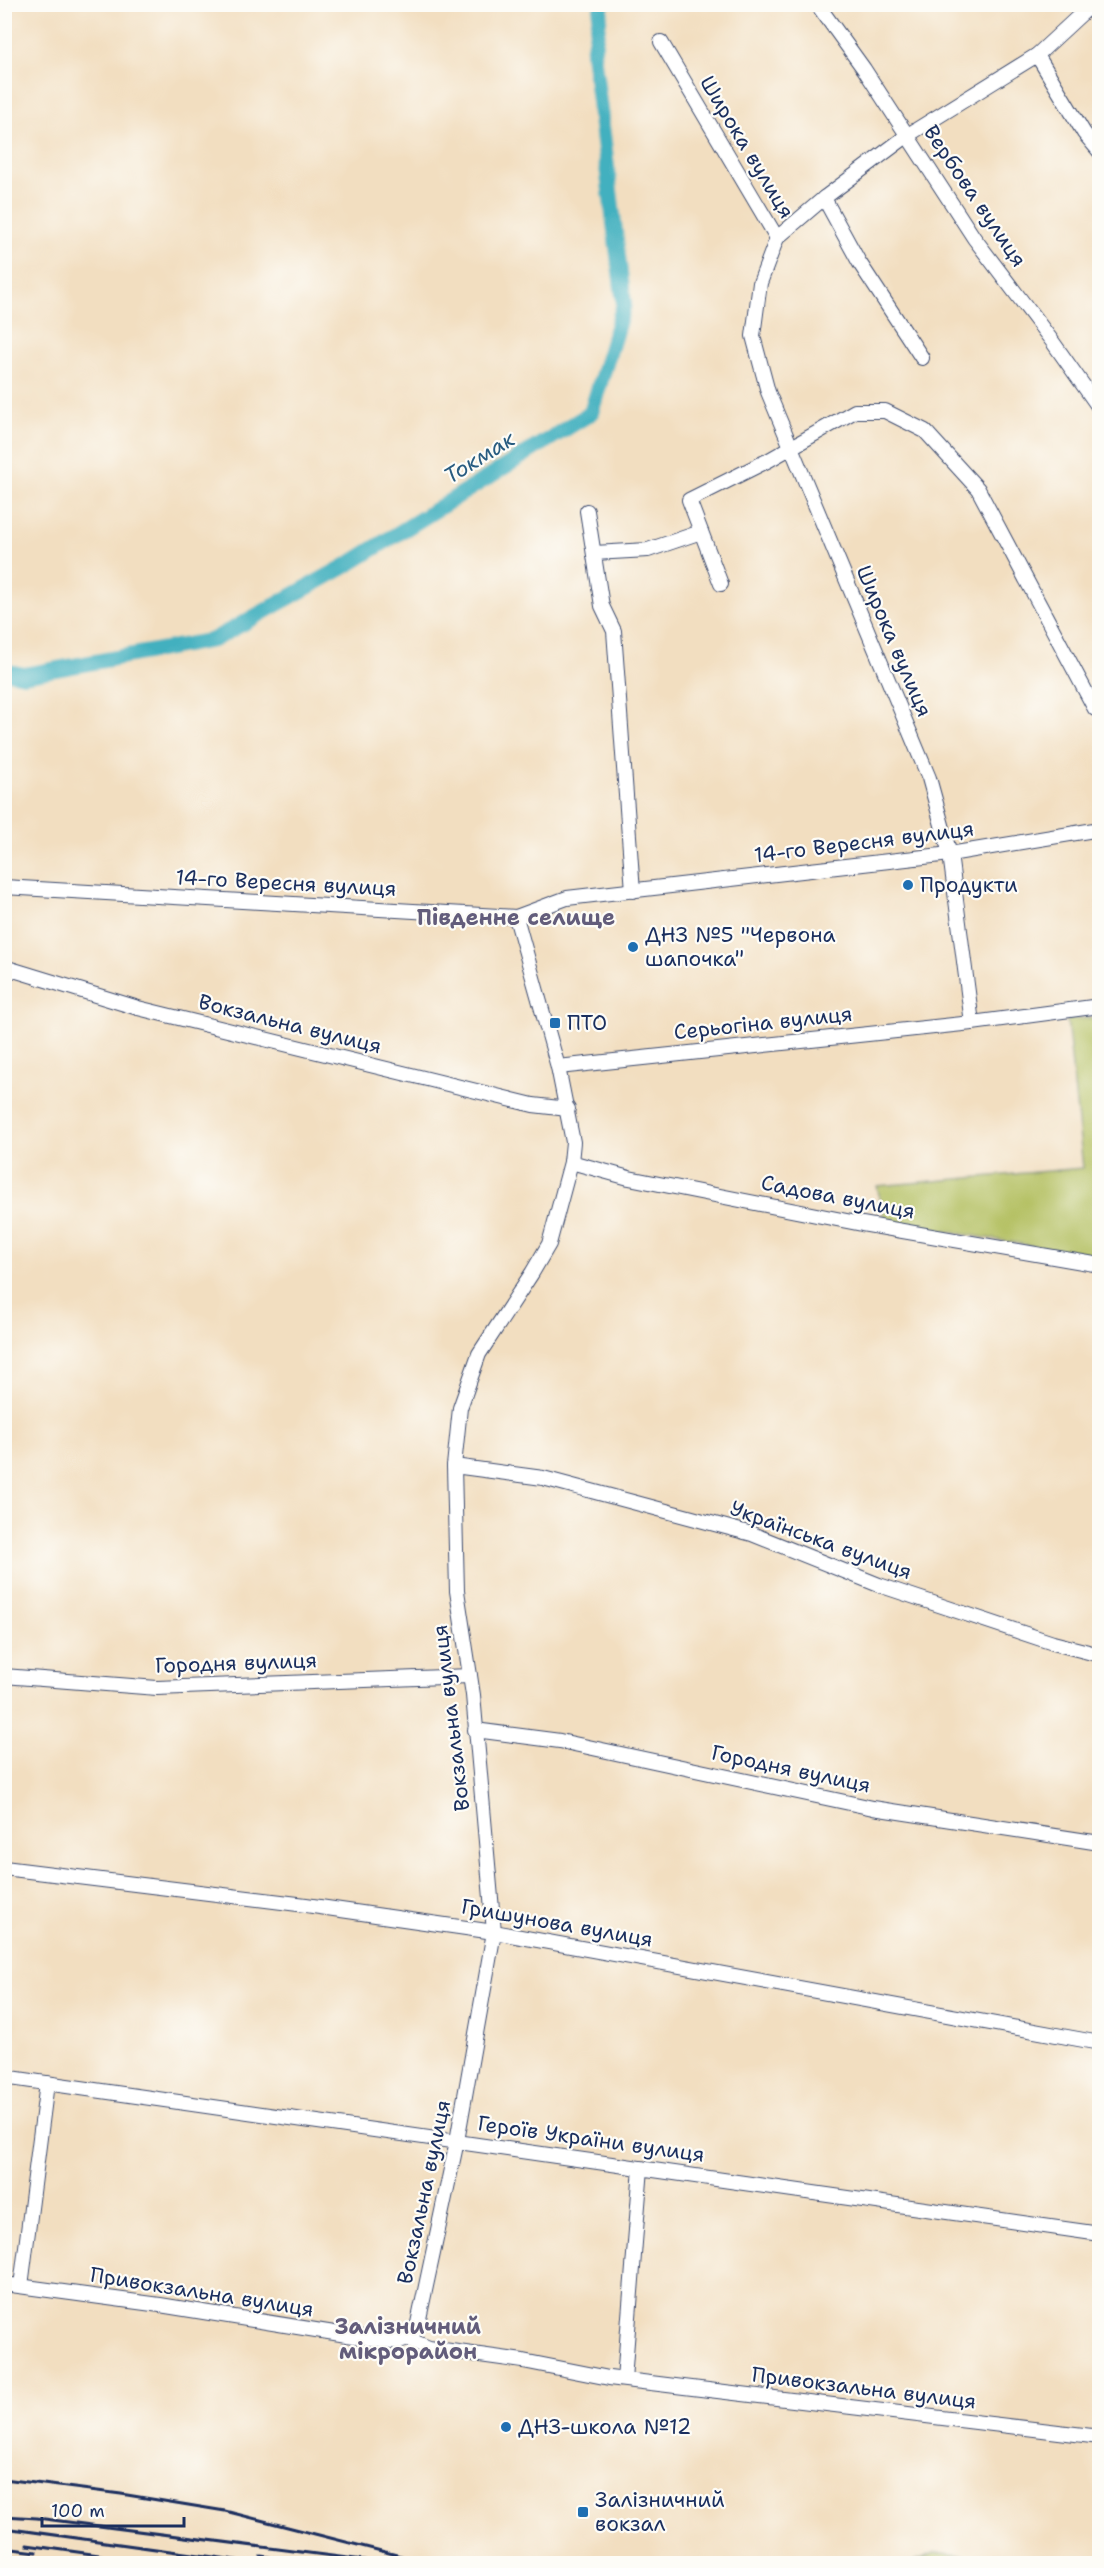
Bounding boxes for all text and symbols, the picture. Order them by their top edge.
street label: Широка вулиця [693,70,801,224]
street label: Вербова вулиця [917,120,1033,272]
water label: Токмак [438,424,521,491]
street label: Широка вулиця [849,561,939,721]
street label: 14-го Вересня вулиця [752,815,976,869]
street label: 14-го Вересня вулиця [175,863,397,903]
place label: Продукти [920,871,1018,899]
marker: Продукти [901,878,915,892]
district label: Південне селище [417,903,615,932]
place label: ДНЗ №5 "Червона шапочка" [645,921,836,973]
marker: ДНЗ №5 "Червона шапочка" [626,940,640,954]
street label: Вокзальна вулиця [196,988,384,1060]
street label: Серьогіна вулиця [672,1000,854,1046]
place label: ПТО [567,1009,607,1037]
marker: ПТО [548,1016,562,1030]
street label: Садова вулиця [759,1168,917,1226]
street label: Українська вулиця [726,1494,916,1586]
street label: Вокзальна вулиця [426,1623,476,1813]
street label: Городня вулиця [154,1646,318,1680]
street label: Городня вулиця [709,1738,873,1800]
street label: Гришунова вулиця [459,1892,655,1954]
street label: Вокзальна вулиця [391,2097,457,2287]
street label: Героїв України вулиця [476,2109,706,2169]
street label: Привокзальна вулиця [88,2260,316,2324]
district label: Залізничний мікрорайон [335,2312,481,2366]
street label: Привокзальна вулиця [750,2360,978,2416]
place label: ДНЗ-школа №12 [518,2413,691,2441]
marker: ДНЗ-школа №12 [499,2420,513,2434]
place label: Залізничний вокзал [595,2486,725,2538]
scale bar [42,2490,184,2528]
text: 100 m [51,2499,105,2523]
marker: Залізничний вокзал [576,2505,590,2519]

